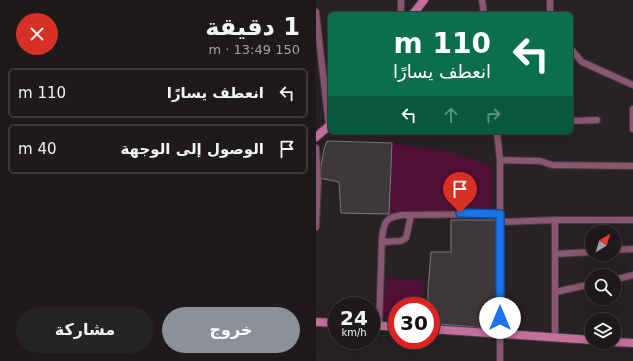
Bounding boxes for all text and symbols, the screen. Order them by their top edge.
button: close [16,13,58,55]
text: 1 دقيقة [205,13,300,41]
text: 110 m [394,27,491,60]
icon: left [505,28,557,80]
text: 150 m · 13:49 [209,42,300,57]
text: انعطف يسارًا [393,61,491,82]
icon: left [276,82,298,104]
text: 110 m [18,84,66,102]
text: انعطف يسارًا [167,84,264,102]
icon: left [398,104,420,126]
icon: ahead [440,104,462,126]
icon: right [482,104,504,126]
icon: arrive [276,138,298,160]
text: 40 m [18,140,57,158]
text: الوصول إلى الوجهة [121,140,264,158]
pin [443,172,477,213]
icon: arrive [449,178,471,200]
north arrow [585,225,621,261]
map controls [585,225,621,349]
button: search [585,269,621,305]
speed limit sign: 30 [388,297,440,349]
position arrow [479,297,521,339]
text: 24 [340,306,368,330]
button: مشاركة [16,307,154,353]
button: خروج [162,307,300,353]
button: layers [585,313,621,349]
text: km/h [341,327,367,338]

